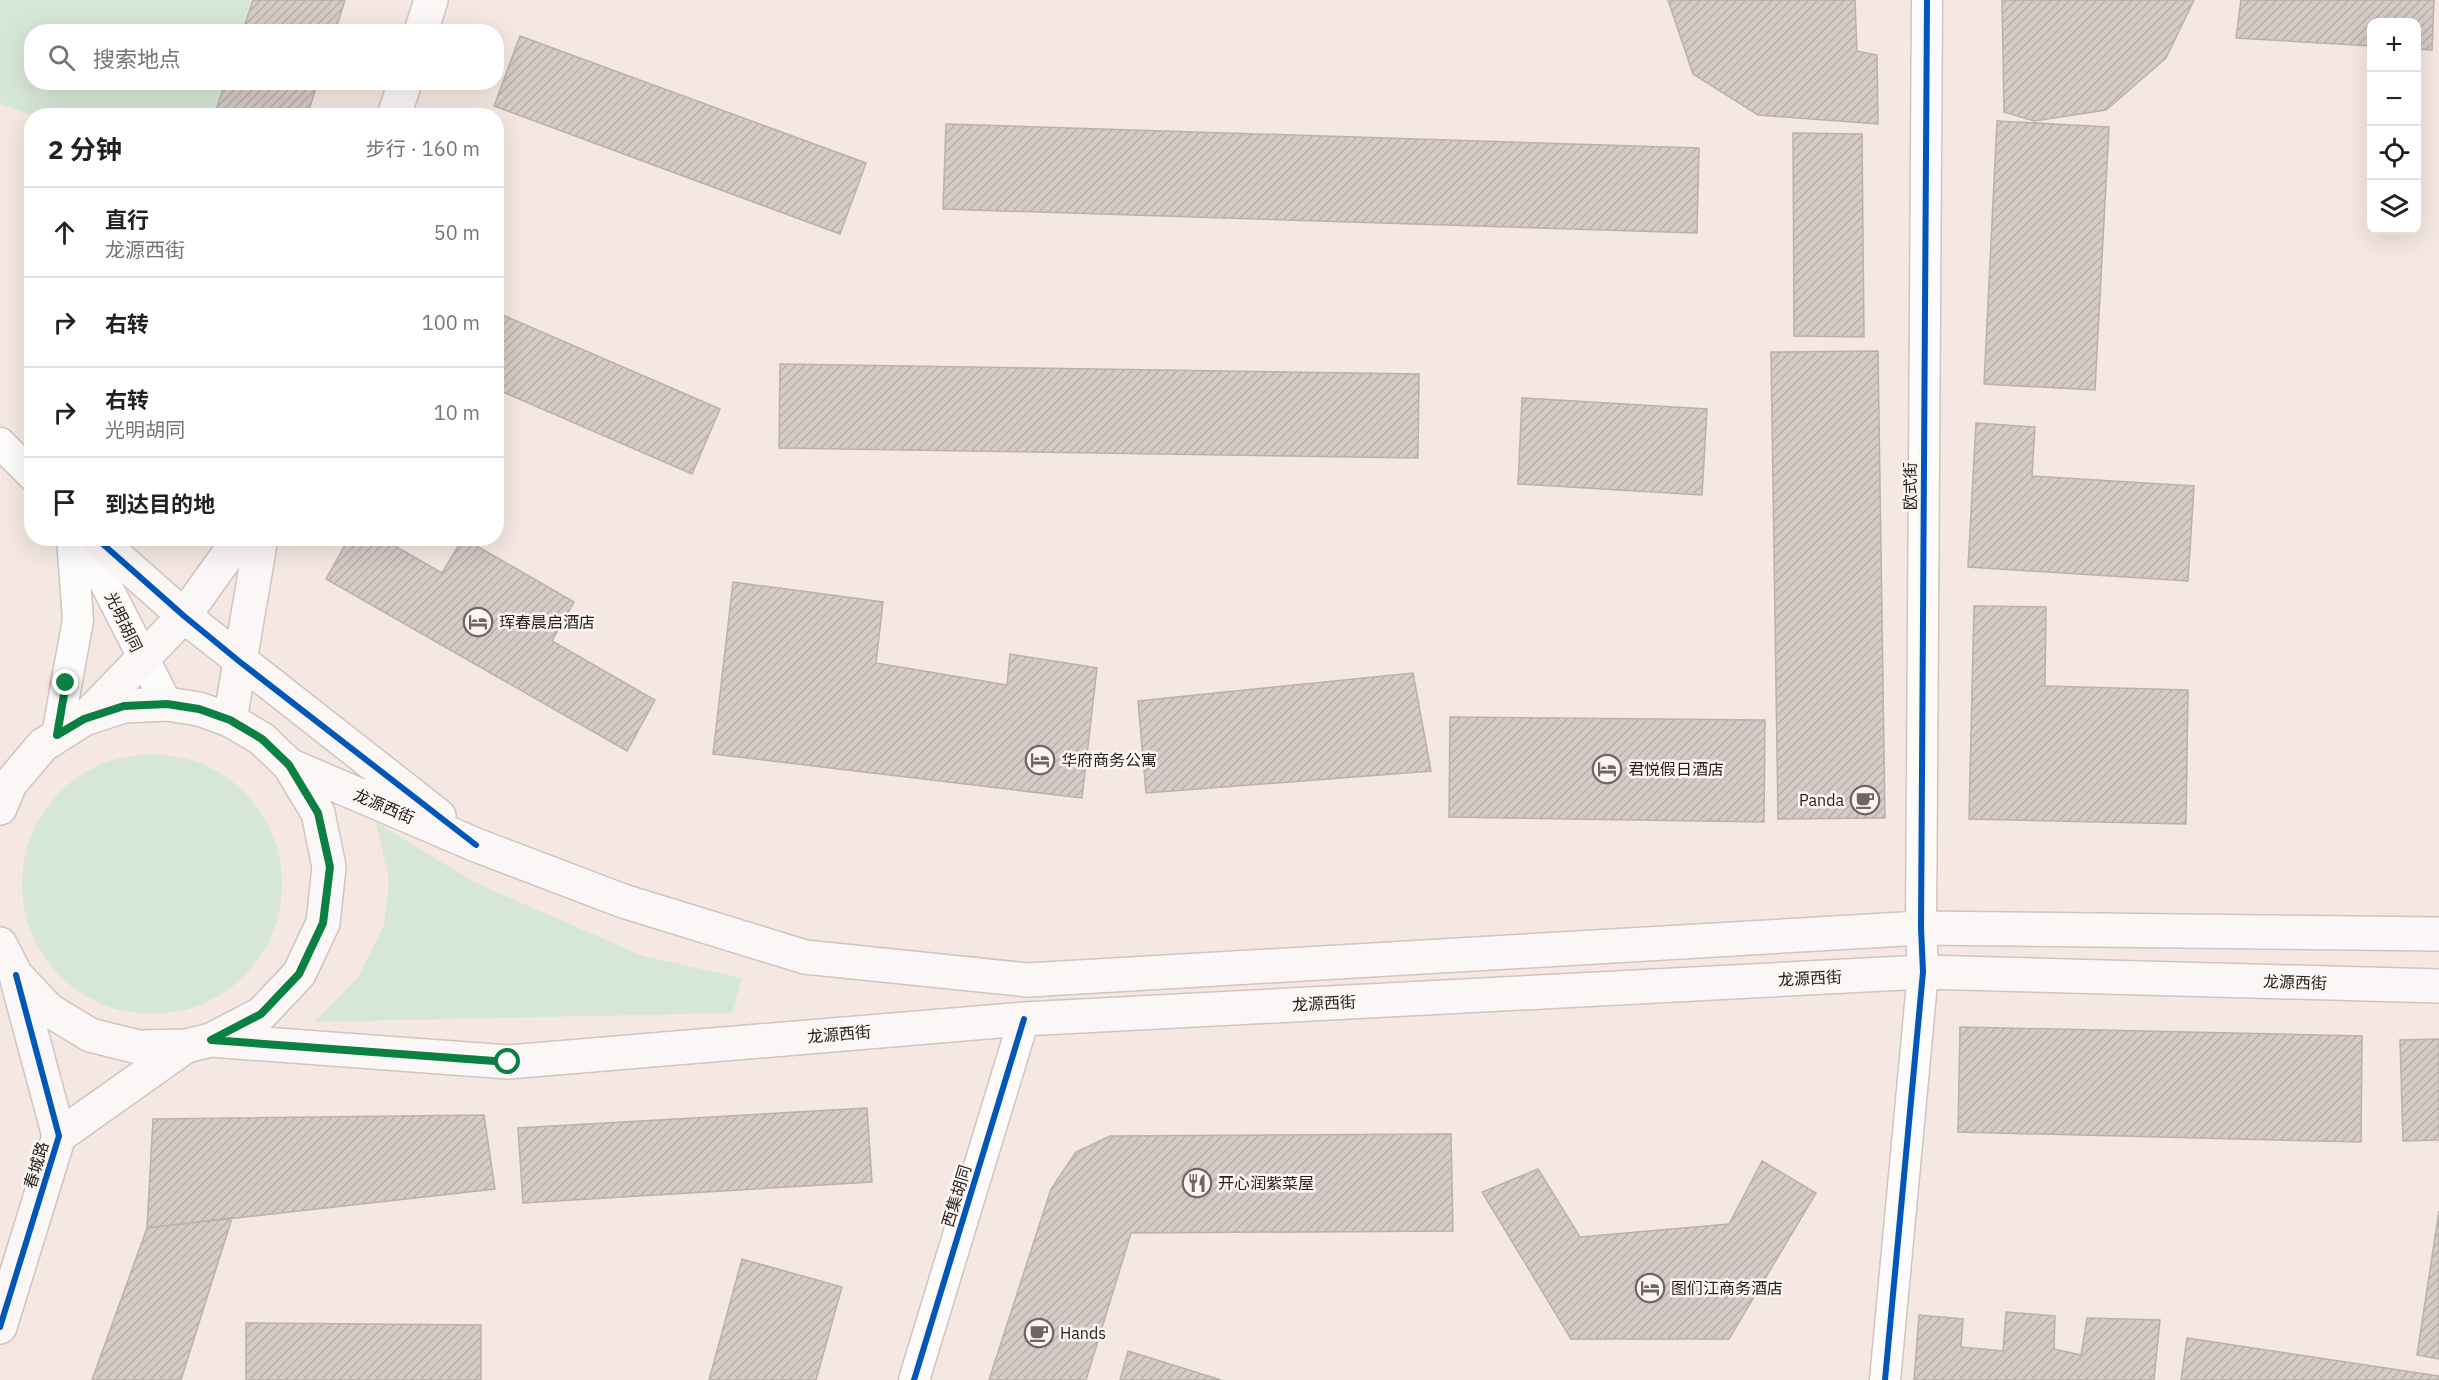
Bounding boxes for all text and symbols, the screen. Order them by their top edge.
map controls [2367,18,2421,234]
button: + [2367,18,2421,72]
search box [24,24,504,90]
icon: search [45,41,78,74]
text: 搜索地点 [93,44,181,73]
button: − [2367,72,2421,126]
button: locate [2367,126,2421,180]
text: 2 分钟 [48,132,122,166]
text: 步行 · 160 m [366,135,480,162]
button: layers [2367,180,2421,234]
text: 直行 [105,205,149,234]
icon: ahead [48,216,81,249]
text: 50 m [434,219,480,246]
text: 龙源西街 [105,236,185,263]
icon: right [48,306,81,339]
text: 右转 [105,309,149,338]
text: 100 m [422,309,480,336]
text: 右转 [105,385,149,414]
icon: right [48,396,81,429]
text: 10 m [434,399,480,426]
text: 光明胡同 [105,416,185,443]
street label: 欧式街 [1900,462,1920,510]
icon: arrive [48,486,81,519]
text: 到达目的地 [105,489,215,518]
street label: 光明胡同 [101,589,147,655]
hotel icon: 珲春晨启酒店 [462,606,494,638]
place label: 珲春晨启酒店 [499,612,595,632]
route end [52,669,78,695]
hotel icon: 华府商务公寓 [1024,744,1056,776]
place label: 华府商务公寓 [1061,750,1157,770]
hotel icon: 君悦假日酒店 [1591,753,1623,785]
place label: 君悦假日酒店 [1628,759,1724,779]
street label: 龙源西街 [351,784,417,828]
cafe icon: Panda [1849,784,1881,816]
place label: Panda [1799,790,1844,810]
street label: 龙源西街 [1778,966,1842,990]
street label: 龙源西街 [2263,971,2327,993]
street label: 龙源西街 [1292,991,1356,1015]
street label: 龙源西街 [806,1021,872,1047]
route start [494,1048,520,1074]
street label: 春城路 [19,1139,53,1191]
street label: 西集胡同 [937,1162,975,1230]
restaurant icon: 开心润紫菜屋 [1181,1167,1213,1199]
place label: 开心润紫菜屋 [1218,1173,1314,1193]
hotel icon: 图们江商务酒店 [1634,1272,1666,1304]
place label: 图们江商务酒店 [1671,1278,1783,1298]
cafe icon: Hands [1023,1317,1055,1349]
place label: Hands [1060,1323,1106,1343]

